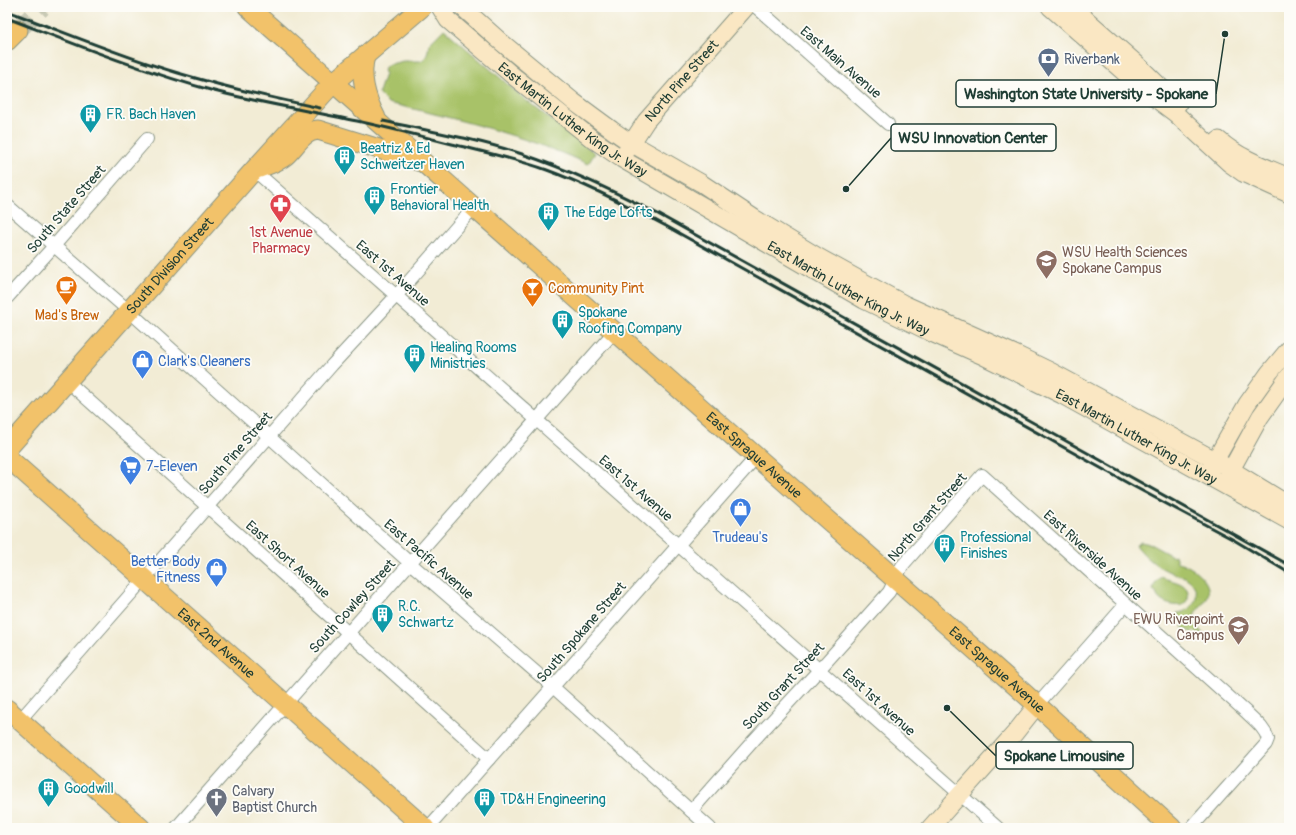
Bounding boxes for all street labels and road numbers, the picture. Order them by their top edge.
street label: East Main Avenue [797,23,885,102]
street label: North Pine Street [641,36,722,125]
street label: East Martin Luther King Jr. Way [494,59,650,181]
street label: South State Street [23,161,110,257]
street label: South Division Street [122,214,217,318]
street label: East 1st Avenue [352,237,433,310]
street label: East Martin Luther King Jr. Way [764,238,932,339]
street label: East Martin Luther King Jr. Way [1053,385,1220,488]
street label: South Pine Street [195,408,276,498]
street label: East Sprague Avenue [702,409,805,502]
street label: East 1st Avenue [595,452,676,525]
street label: North Grant Street [884,469,971,565]
street label: East Riverside Avenue [1040,507,1145,604]
street label: East Pacific Avenue [380,516,477,603]
street label: East Short Avenue [242,517,333,602]
street label: South Cowley Street [306,556,399,657]
street label: South Spokane Street [533,578,630,686]
street label: East 2nd Avenue [174,605,258,682]
street label: East Sprague Avenue [945,623,1048,717]
street label: South Grant Street [739,639,828,733]
street label: East 1st Avenue [839,665,919,740]

